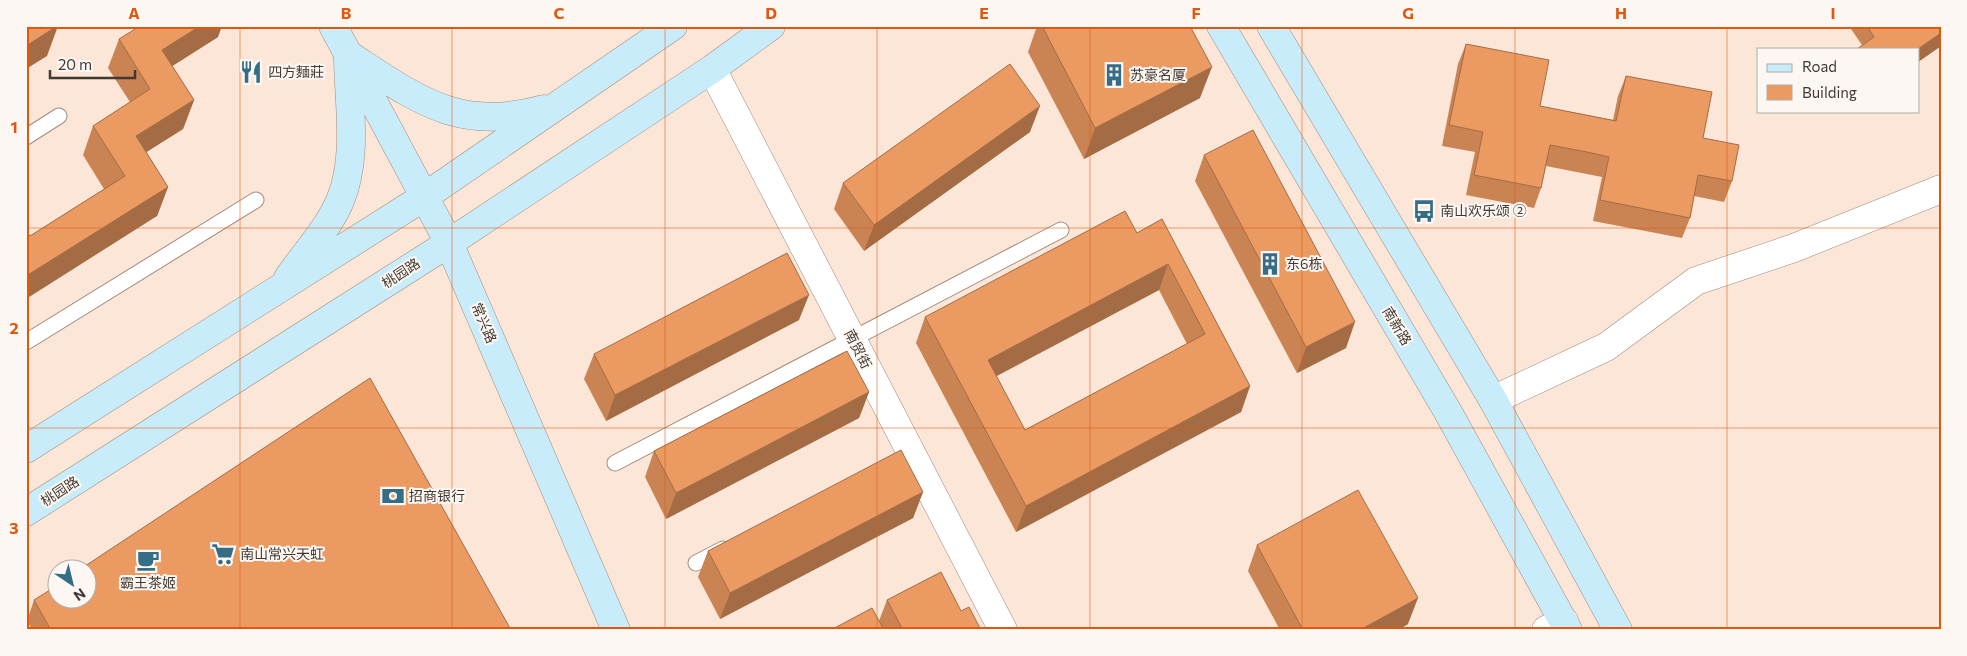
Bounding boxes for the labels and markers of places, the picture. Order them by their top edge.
restaurant icon: 四方麵莊 [238,59,264,85]
building icon: 苏豪名厦 [1101,62,1127,88]
place label: 四方麵莊 [268,63,324,80]
place label: 苏豪名厦 [1130,66,1186,83]
bus stop icon: 南山欢乐颂 ② [1411,198,1437,224]
place label: 南山欢乐颂 ② [1440,202,1527,219]
building icon: 东6栋 [1257,251,1283,277]
place label: 东6栋 [1286,255,1323,272]
bank icon: 招商银行 [380,483,406,509]
place label: 招商银行 [409,487,465,504]
supermarket icon: 南山常兴天虹 [210,541,236,567]
place label: 南山常兴天虹 [240,545,324,562]
cafe icon: 霸王茶姬 [135,547,161,573]
place label: 霸王茶姬 [120,574,176,591]

